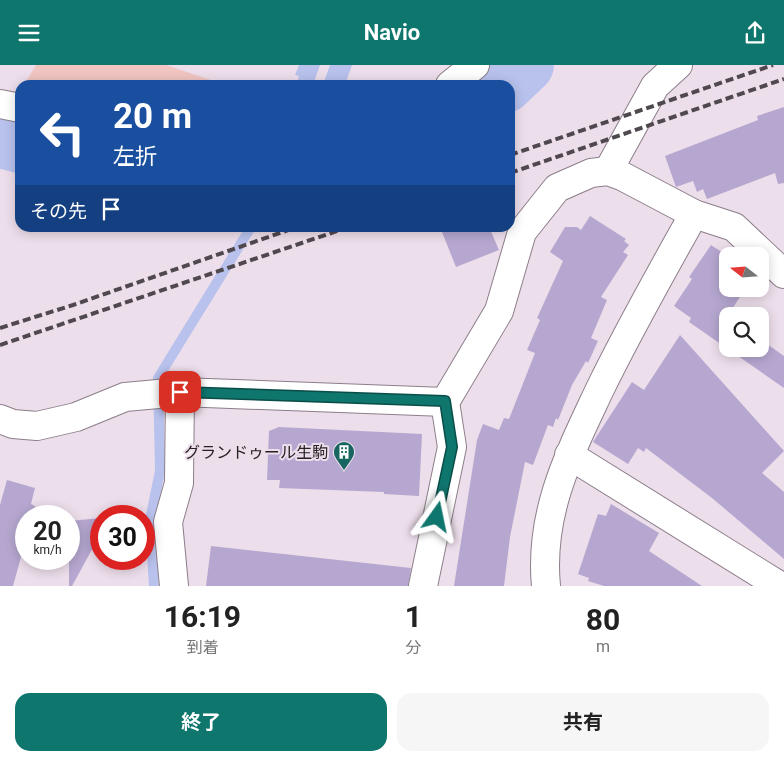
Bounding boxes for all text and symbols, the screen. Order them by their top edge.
icon: menu [15,19,43,47]
icon: share [741,19,769,47]
text: Navio [364,20,420,45]
text: 20 m [113,96,192,137]
icon: left [30,100,95,165]
text: 左折 [113,144,157,169]
icon: arrive [97,195,125,223]
text: その先 [30,200,87,223]
north arrow [719,247,769,297]
map controls [719,247,769,357]
button: search [719,307,769,357]
pin [159,371,201,413]
icon: arrive [166,378,194,406]
building icon: グランドゥール生駒 [332,440,356,471]
place label: グランドゥール生駒 [184,443,328,462]
position arrow [410,490,462,542]
speed limit sign: 30 [90,505,155,570]
text: 20 [33,517,62,546]
text: km/h [33,543,62,557]
text: 16:19 [164,599,241,634]
text: 1 [405,599,422,634]
text: 80 [586,602,620,637]
text: m [596,637,610,656]
text: 到着 [186,638,218,657]
text: 分 [405,638,421,657]
button: 終了 [15,693,387,751]
button: 共有 [397,693,769,751]

